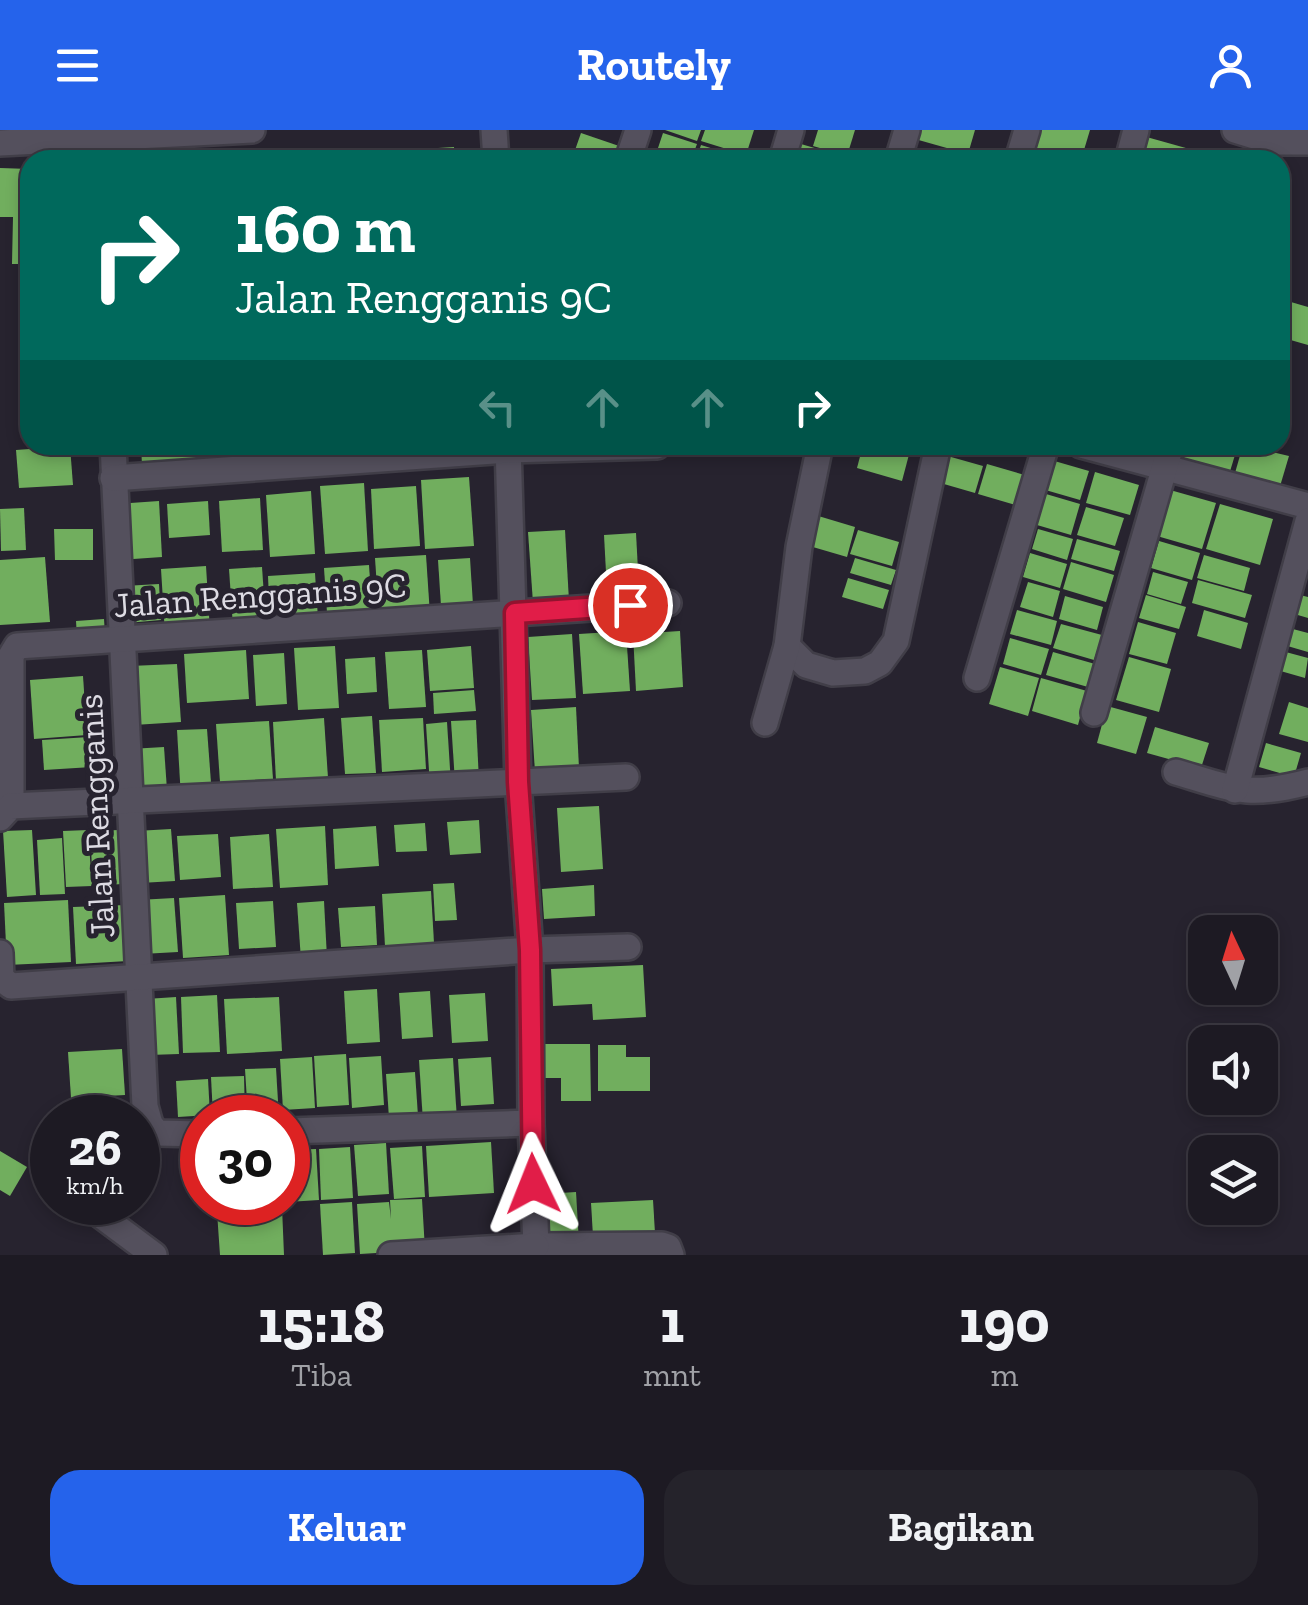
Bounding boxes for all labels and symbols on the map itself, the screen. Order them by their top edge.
pin [588,563,673,648]
street label: Jalan Rengganis 9C [112,564,408,626]
street label: Jalan Rengganis [69,693,123,939]
north arrow [1188,915,1278,1005]
speed limit sign: 30 [180,1095,310,1225]
position arrow [481,1132,585,1236]

